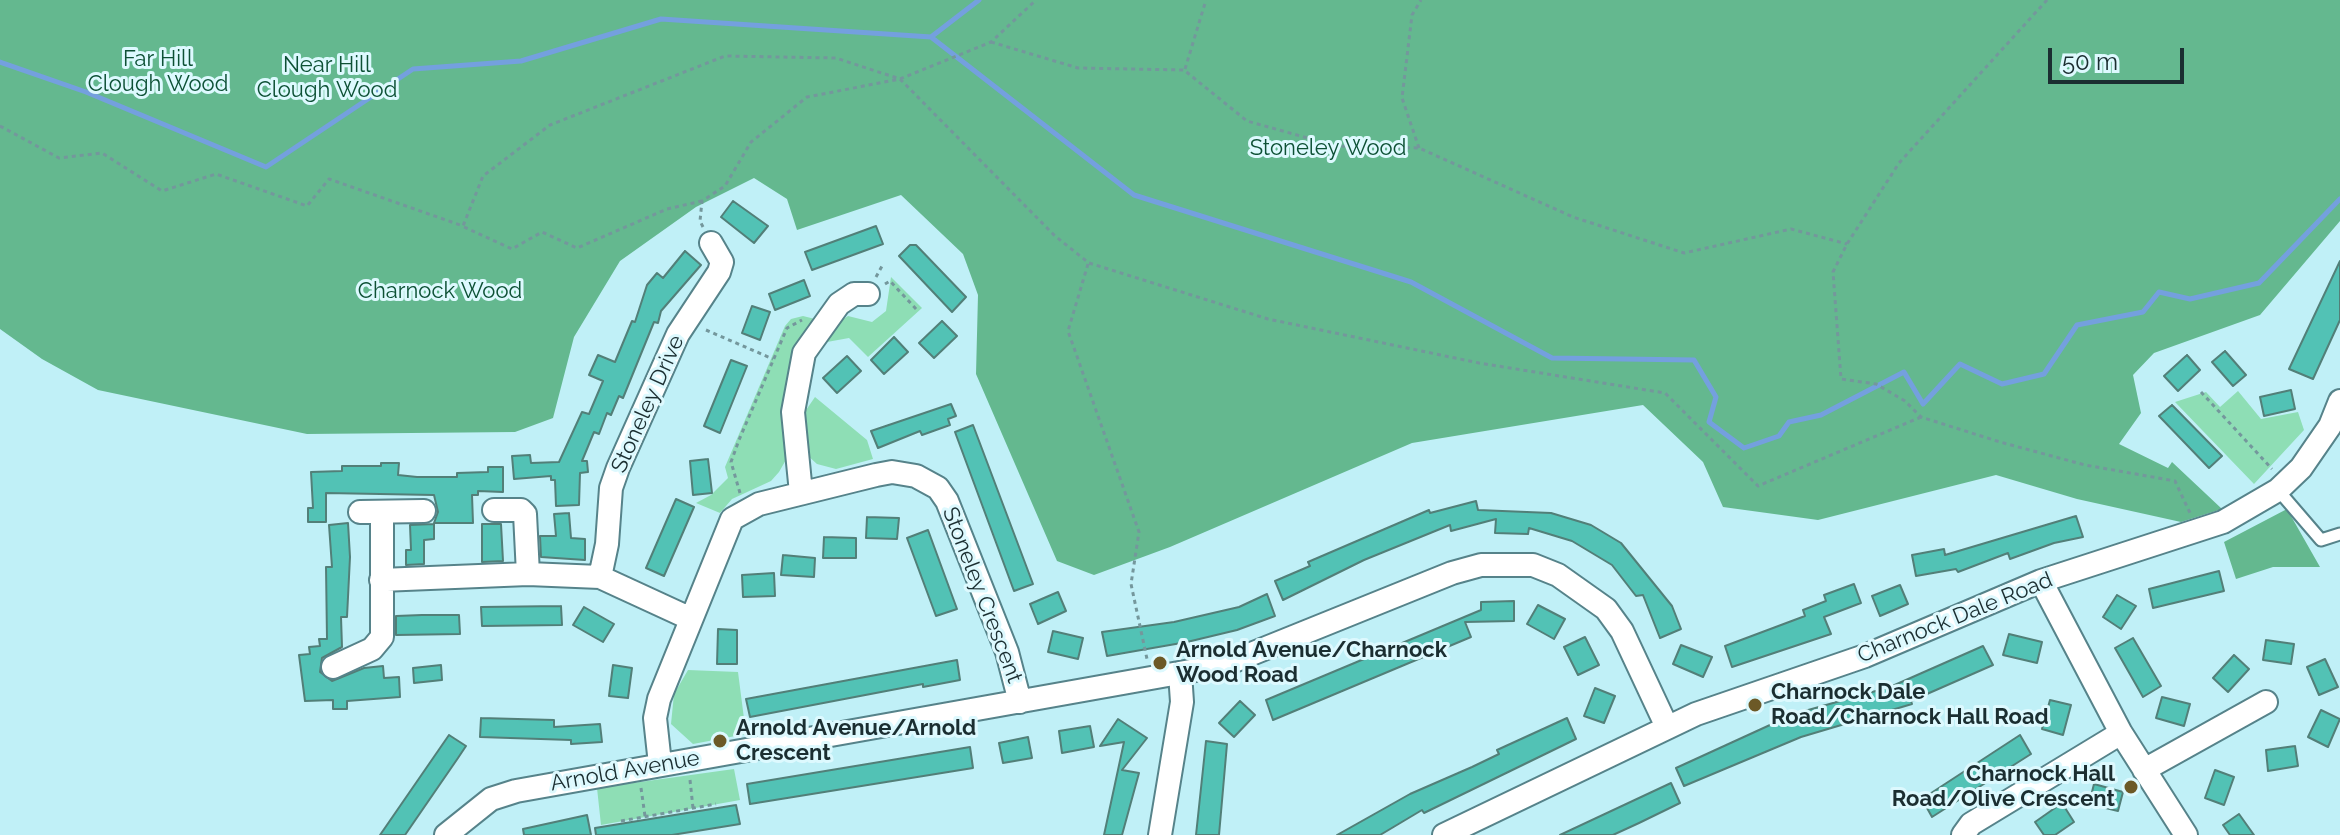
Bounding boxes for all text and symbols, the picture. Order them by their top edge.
scale bar [2052,32,2188,82]
park label: Far Hill Clough Wood [88,46,228,98]
text: 50 m [2062,47,2118,76]
park label: Near Hill Clough Wood [257,52,397,104]
park label: Stoneley Wood [1250,135,1406,161]
park label: Charnock Wood [358,278,522,304]
street label: Stoneley Drive [606,331,690,477]
street label: Stoneley Crescent [936,503,1028,687]
street label: Charnock Dale Road [1854,567,2056,669]
place label: Arnold Avenue/Charnock Wood Road [1176,637,1447,688]
marker: Arnold Avenue/Charnock Wood Road [1151,654,1169,672]
place label: Charnock Dale Road/Charnock Hall Road [1771,679,2049,730]
marker: Charnock Dale Road/Charnock Hall Road [1746,696,1764,714]
place label: Arnold Avenue/Arnold Crescent [736,715,976,766]
marker: Arnold Avenue/Arnold Crescent [711,732,729,750]
street label: Arnold Avenue [548,745,702,797]
place label: Charnock Hall Road/Olive Crescent [1892,761,2115,812]
marker: Charnock Hall Road/Olive Crescent [2122,778,2140,796]

